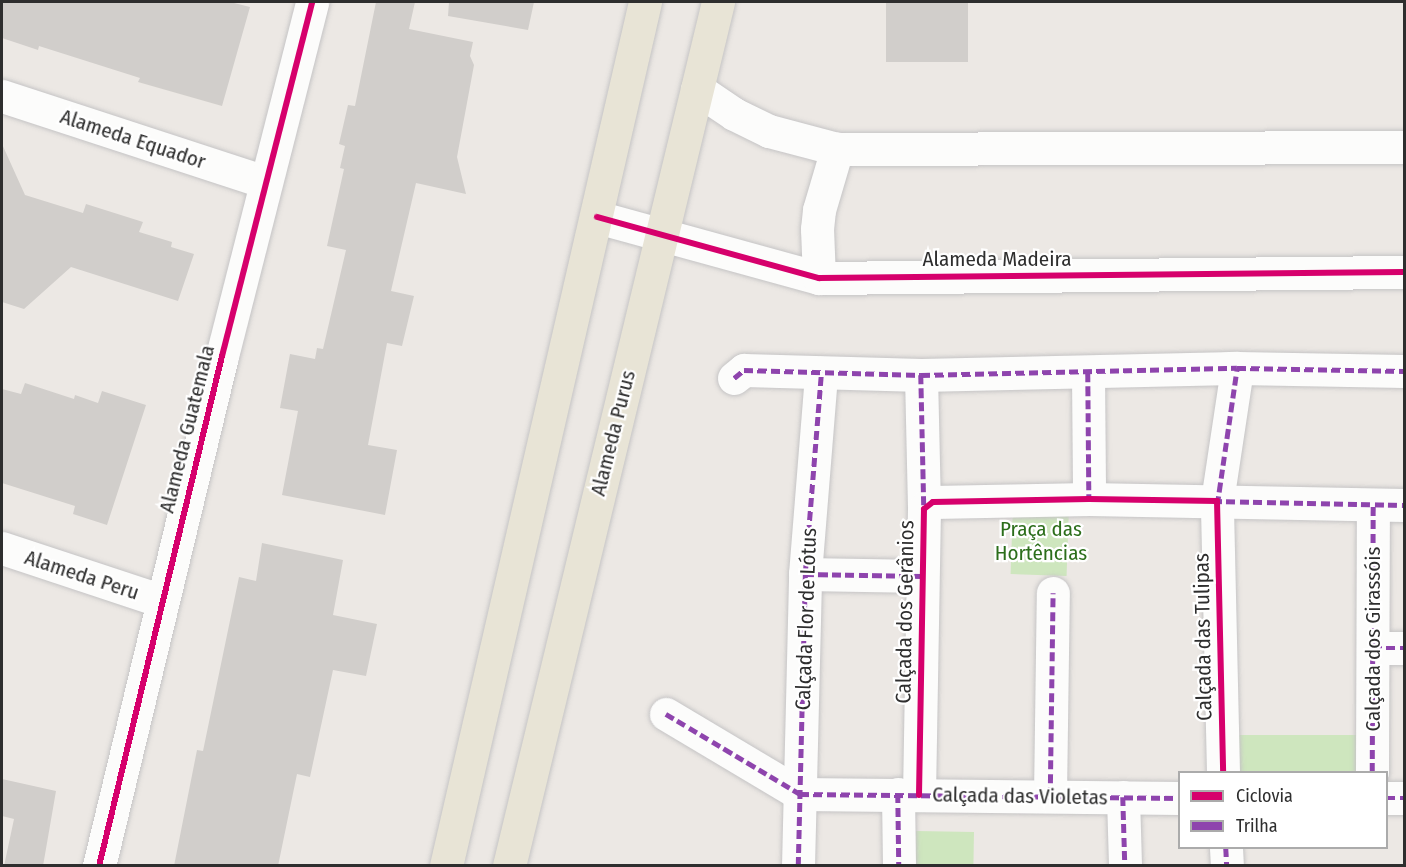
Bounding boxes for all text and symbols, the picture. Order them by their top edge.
street label: Alameda Equador [57,104,209,174]
street label: Alameda Madeira [923,246,1071,272]
street label: Alameda Guatemala [154,343,220,515]
street label: Alameda Purus [585,368,641,498]
park label: Praça das Hortências [995,516,1087,566]
street label: Calçada dos Gerânios [891,520,919,704]
street label: Calçada Flor de Lótus [790,527,822,711]
street label: Alameda Peru [22,545,142,605]
street label: Calçada dos Girassóis [1360,547,1386,731]
street label: Calçada das Tulipas [1189,553,1217,721]
legend [1178,771,1388,849]
street label: Calçada das Violetas [932,782,1108,810]
text: Ciclovia [1236,785,1293,807]
text: Trilha [1236,815,1278,837]

